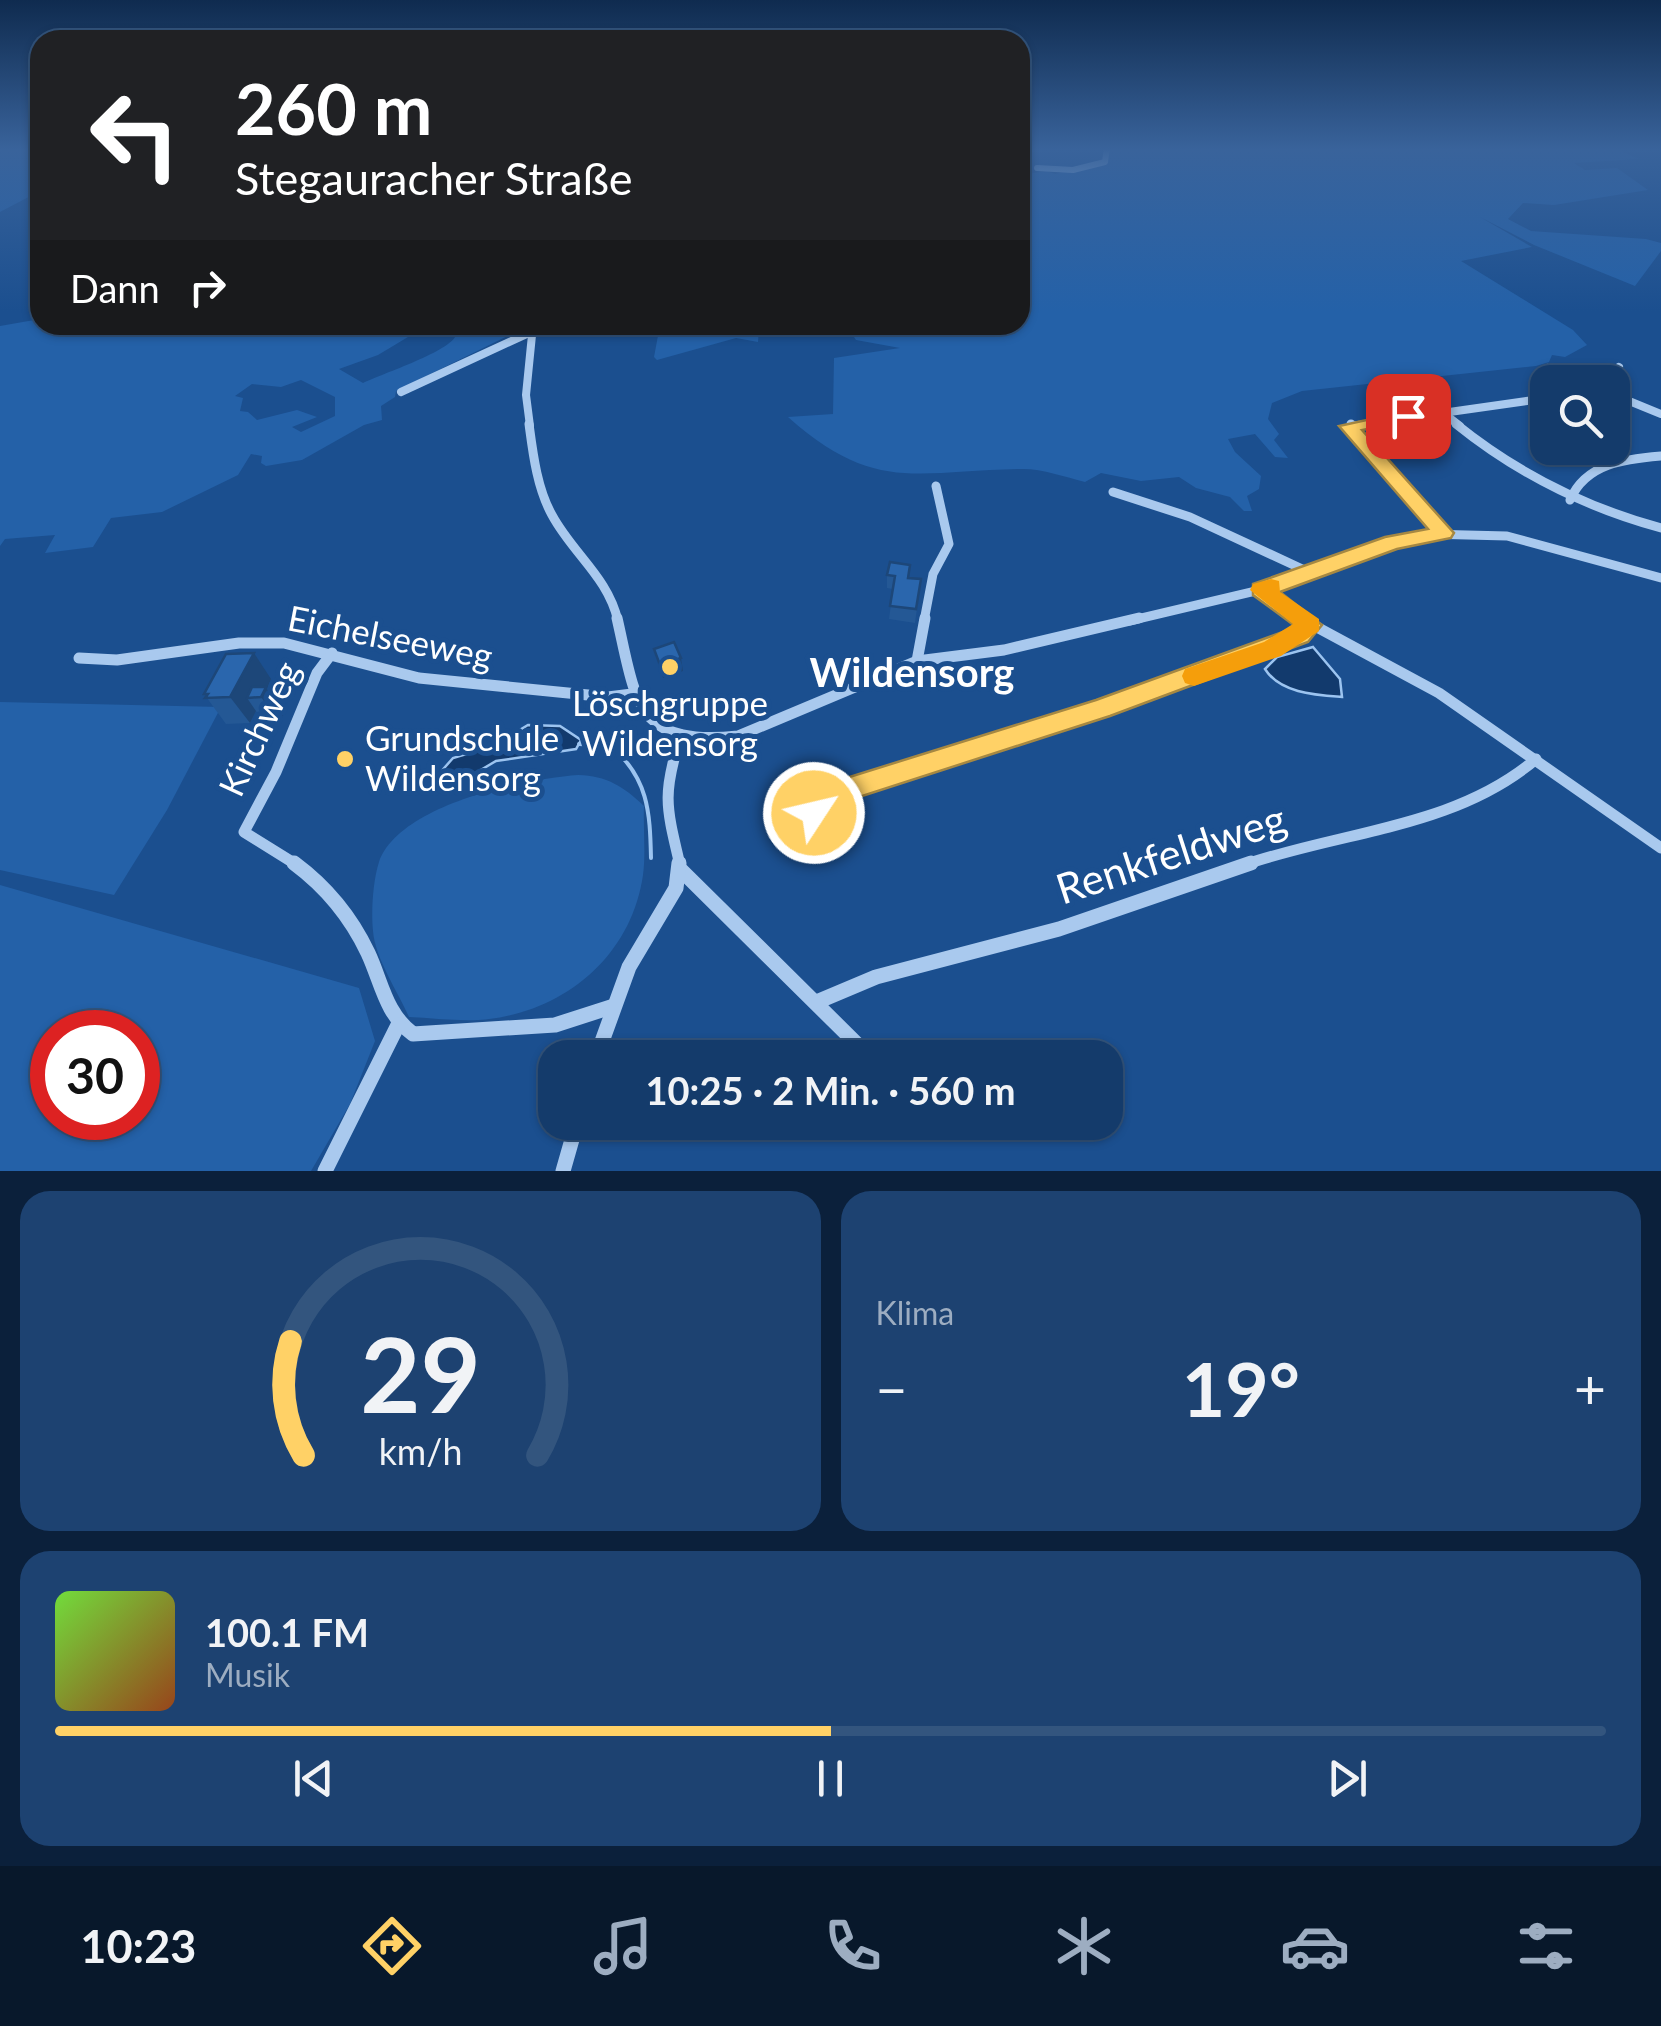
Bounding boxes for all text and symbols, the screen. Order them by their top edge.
text: 260 m [235,66,432,150]
icon: left [70,70,200,200]
text: Stegauracher Straße [235,151,633,205]
icon: right [180,260,235,315]
text: Dann [70,265,160,311]
map controls [1530,365,1630,465]
button: search [1530,365,1630,465]
pin [1366,374,1451,459]
icon: arrive [1381,389,1436,444]
street label: Eichelseeweg [285,596,496,676]
district label: Wildensorg [810,648,1014,696]
street label: Kirchweg [209,654,308,802]
marker: Löschgruppe Wildensorg [659,656,681,678]
place label: Löschgruppe Wildensorg [572,681,768,763]
place label: Grundschule Wildensorg [365,716,559,798]
marker: Grundschule Wildensorg [334,748,356,770]
position arrow [762,761,866,865]
street label: Renkfeldweg [1050,792,1292,914]
speed limit sign: 30 [30,1010,160,1140]
text: 10:25 · 2 Min. · 560 m [646,1067,1015,1113]
text: Klima [876,1293,954,1332]
text: 29 [360,1310,481,1435]
text: 19° [1182,1343,1300,1433]
text: − [876,1355,907,1421]
text: + [1574,1355,1606,1421]
text: km/h [378,1430,462,1473]
text: 100.1 FM [205,1609,369,1655]
text: Musik [205,1655,290,1694]
icon: previous [286,1751,341,1806]
icon: pause [803,1751,858,1806]
icon: next [1320,1751,1375,1806]
icon: directions [357,1911,427,1981]
icon: music [588,1911,658,1981]
icon: phone [818,1911,888,1981]
icon: climate [1049,1911,1119,1981]
icon: car [1280,1911,1350,1981]
icon: filters [1511,1911,1581,1981]
text: 10:23 [80,1919,196,1973]

